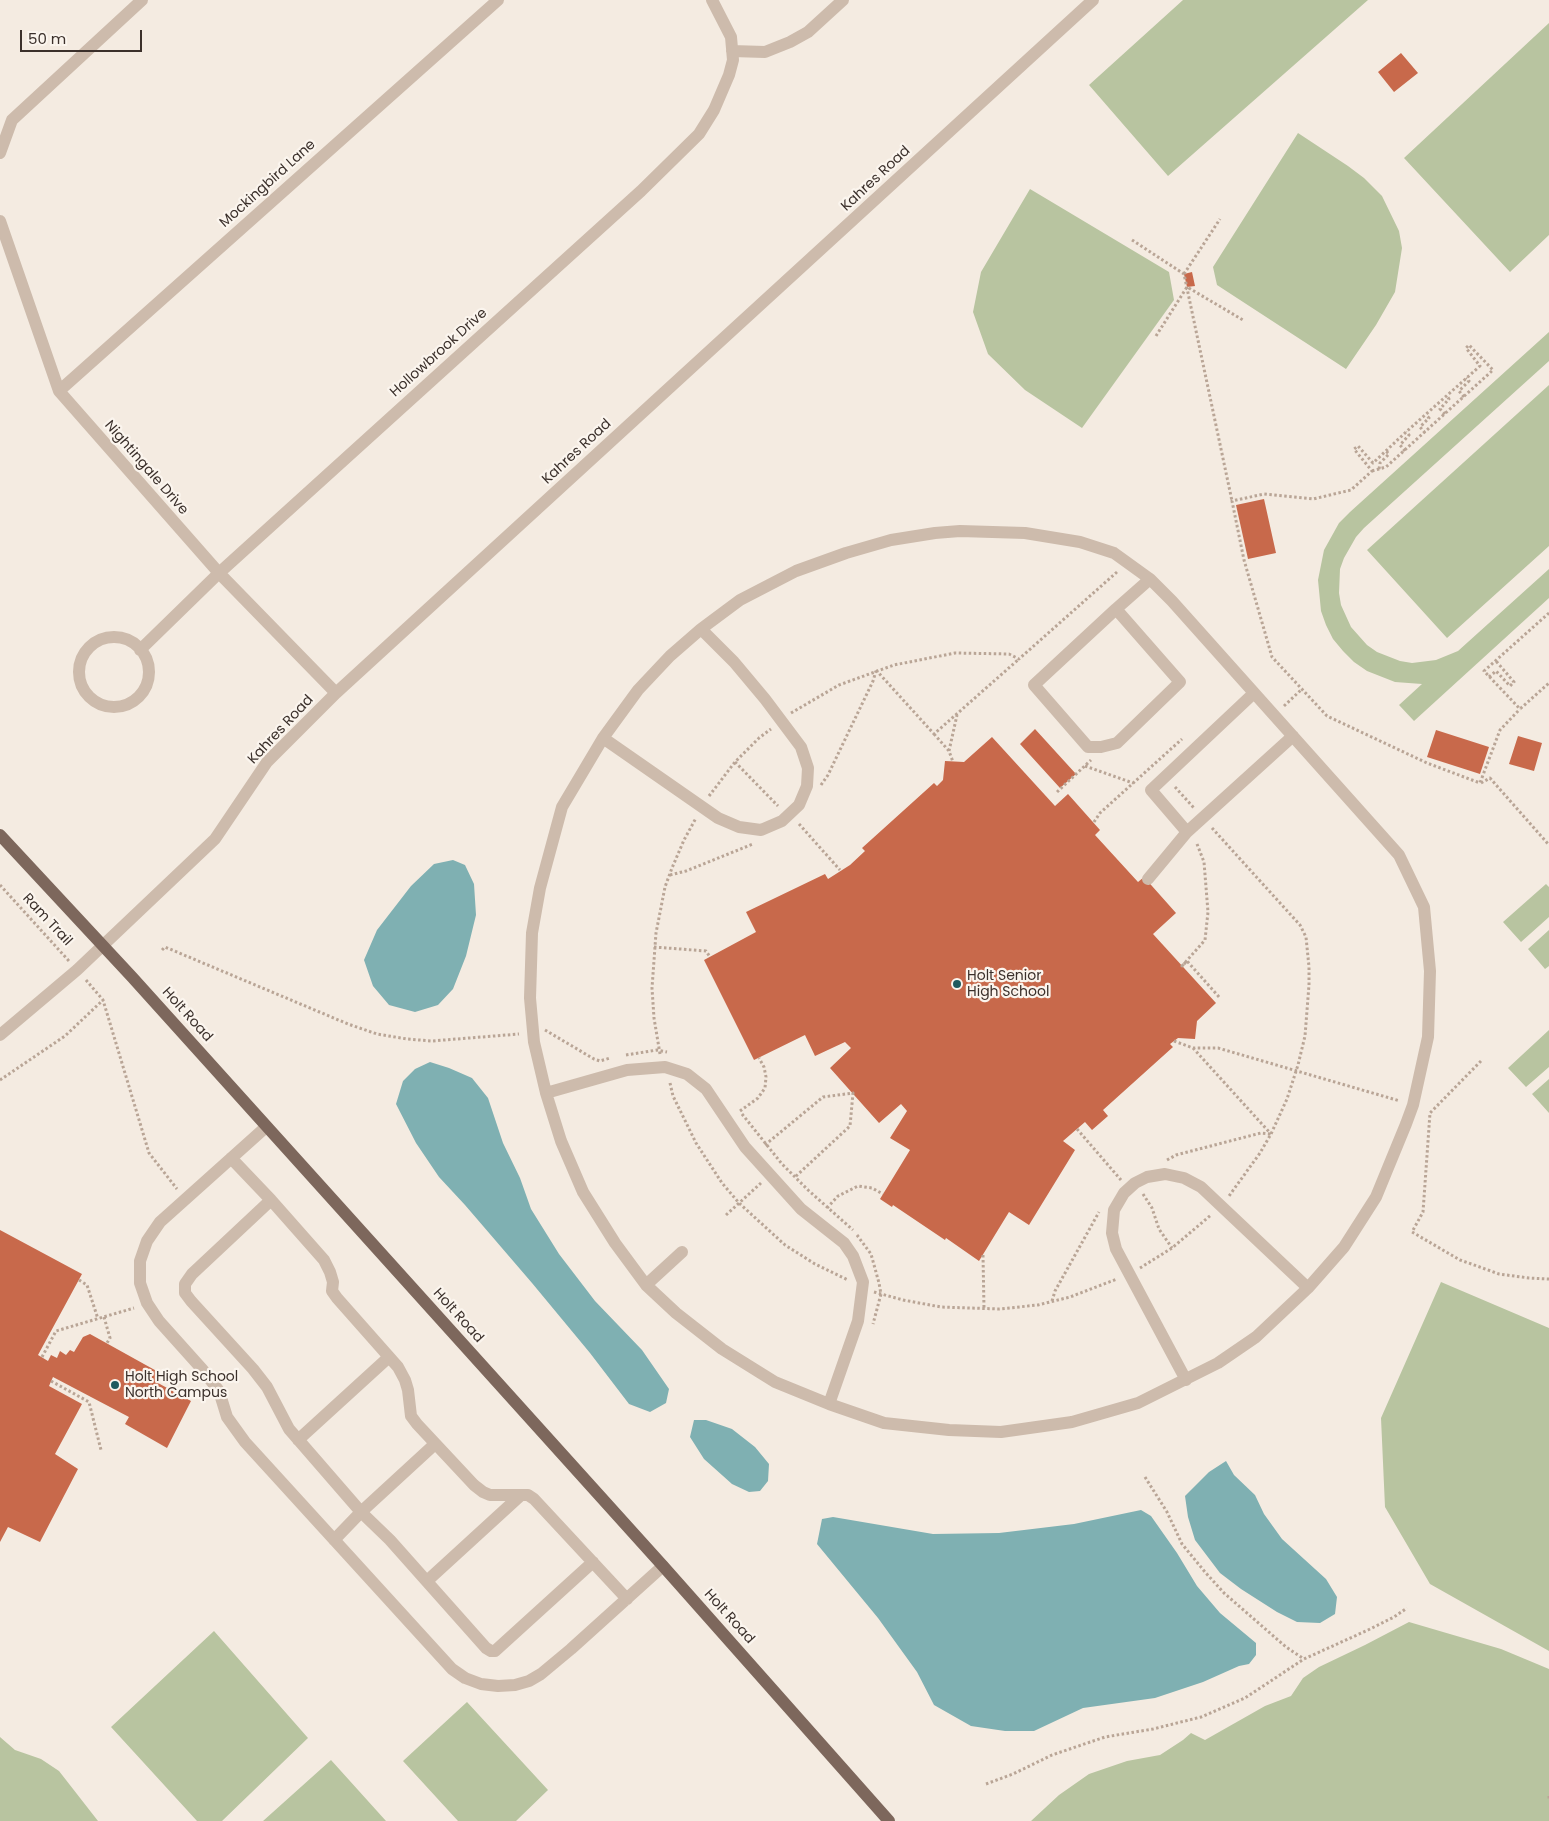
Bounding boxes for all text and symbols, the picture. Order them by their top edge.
scale bar [22,20,145,52]
text: 50 m [28,28,66,49]
street label: Mockingbird Lane [217,137,319,231]
street label: Kahres Road [838,143,914,215]
street label: Hollowbrook Drive [387,305,491,401]
street label: Kahres Road [539,416,615,488]
street label: Nightingale Drive [101,418,191,518]
street label: Kahres Road [245,692,317,768]
street label: Ram Trail [19,890,75,950]
place label: Holt Senior High School [967,968,1049,1000]
marker: Holt Senior High School [951,978,963,990]
street label: Holt Road [158,984,216,1046]
street label: Holt Road [429,1285,487,1347]
place label: Holt High School North Campus [125,1369,238,1401]
marker: Holt High School North Campus [109,1379,121,1391]
street label: Holt Road [700,1586,758,1648]

